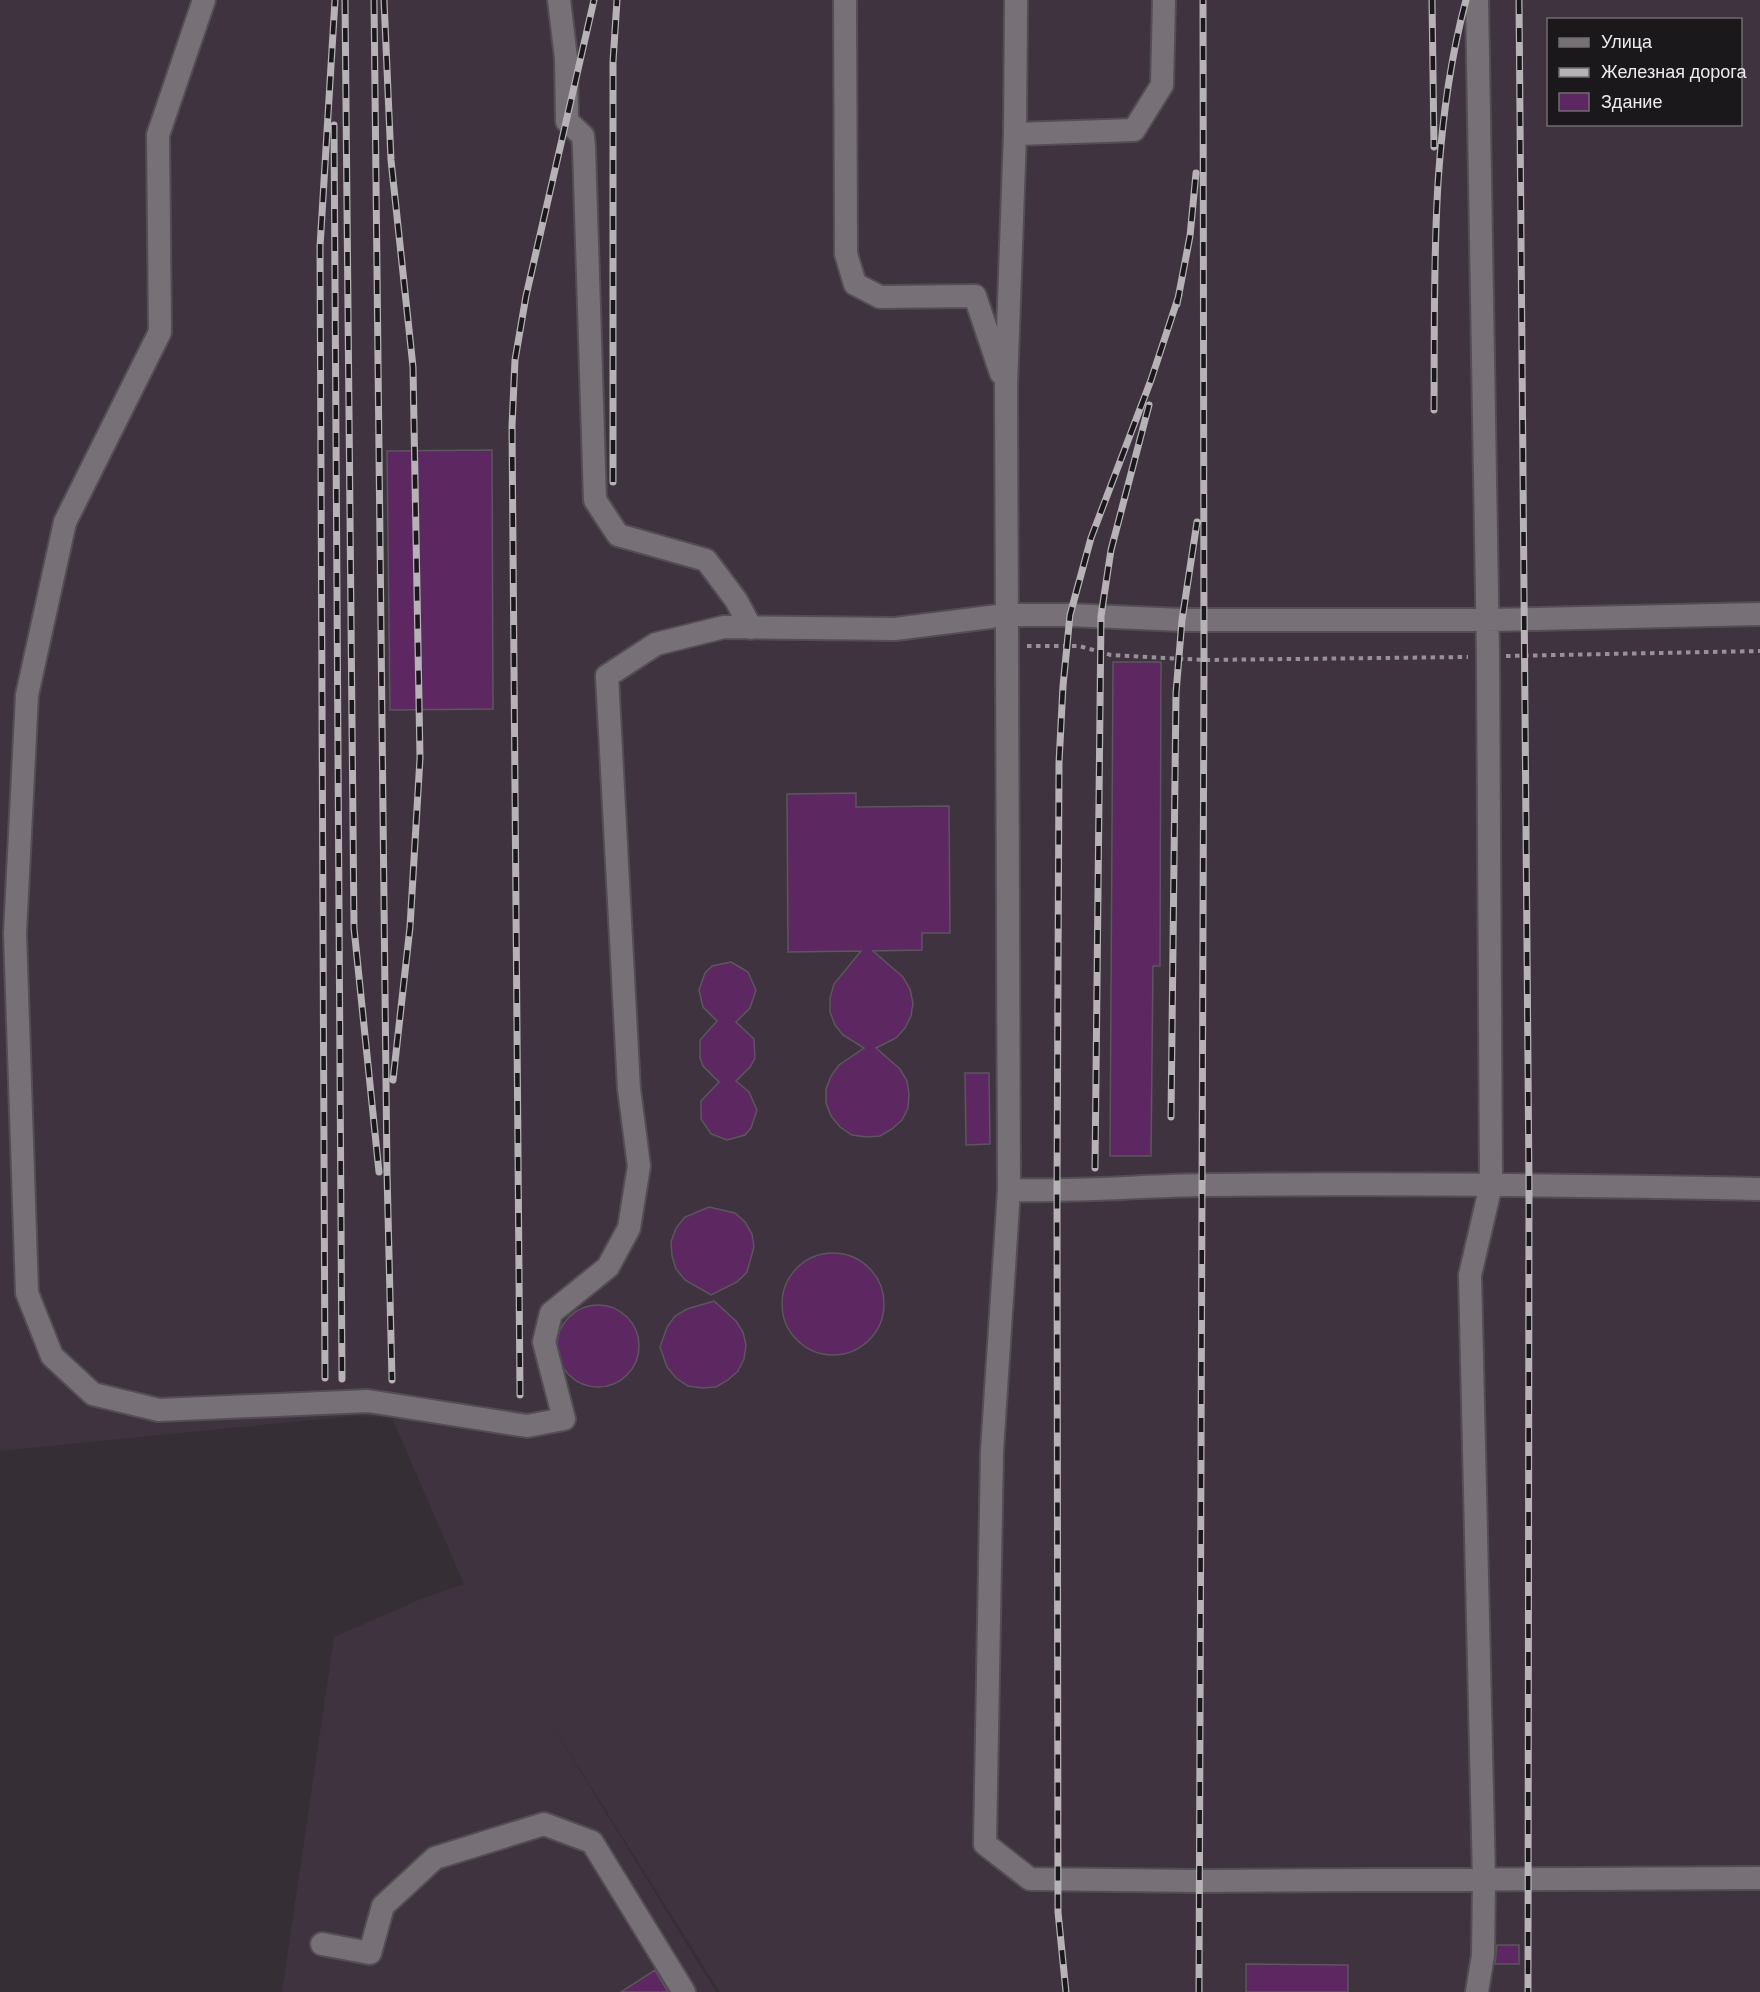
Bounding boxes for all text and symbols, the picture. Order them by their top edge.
legend [1547,18,1742,126]
text: Улица [1601,30,1653,54]
text: Железная дорога [1601,60,1747,84]
text: Здание [1601,90,1662,114]

